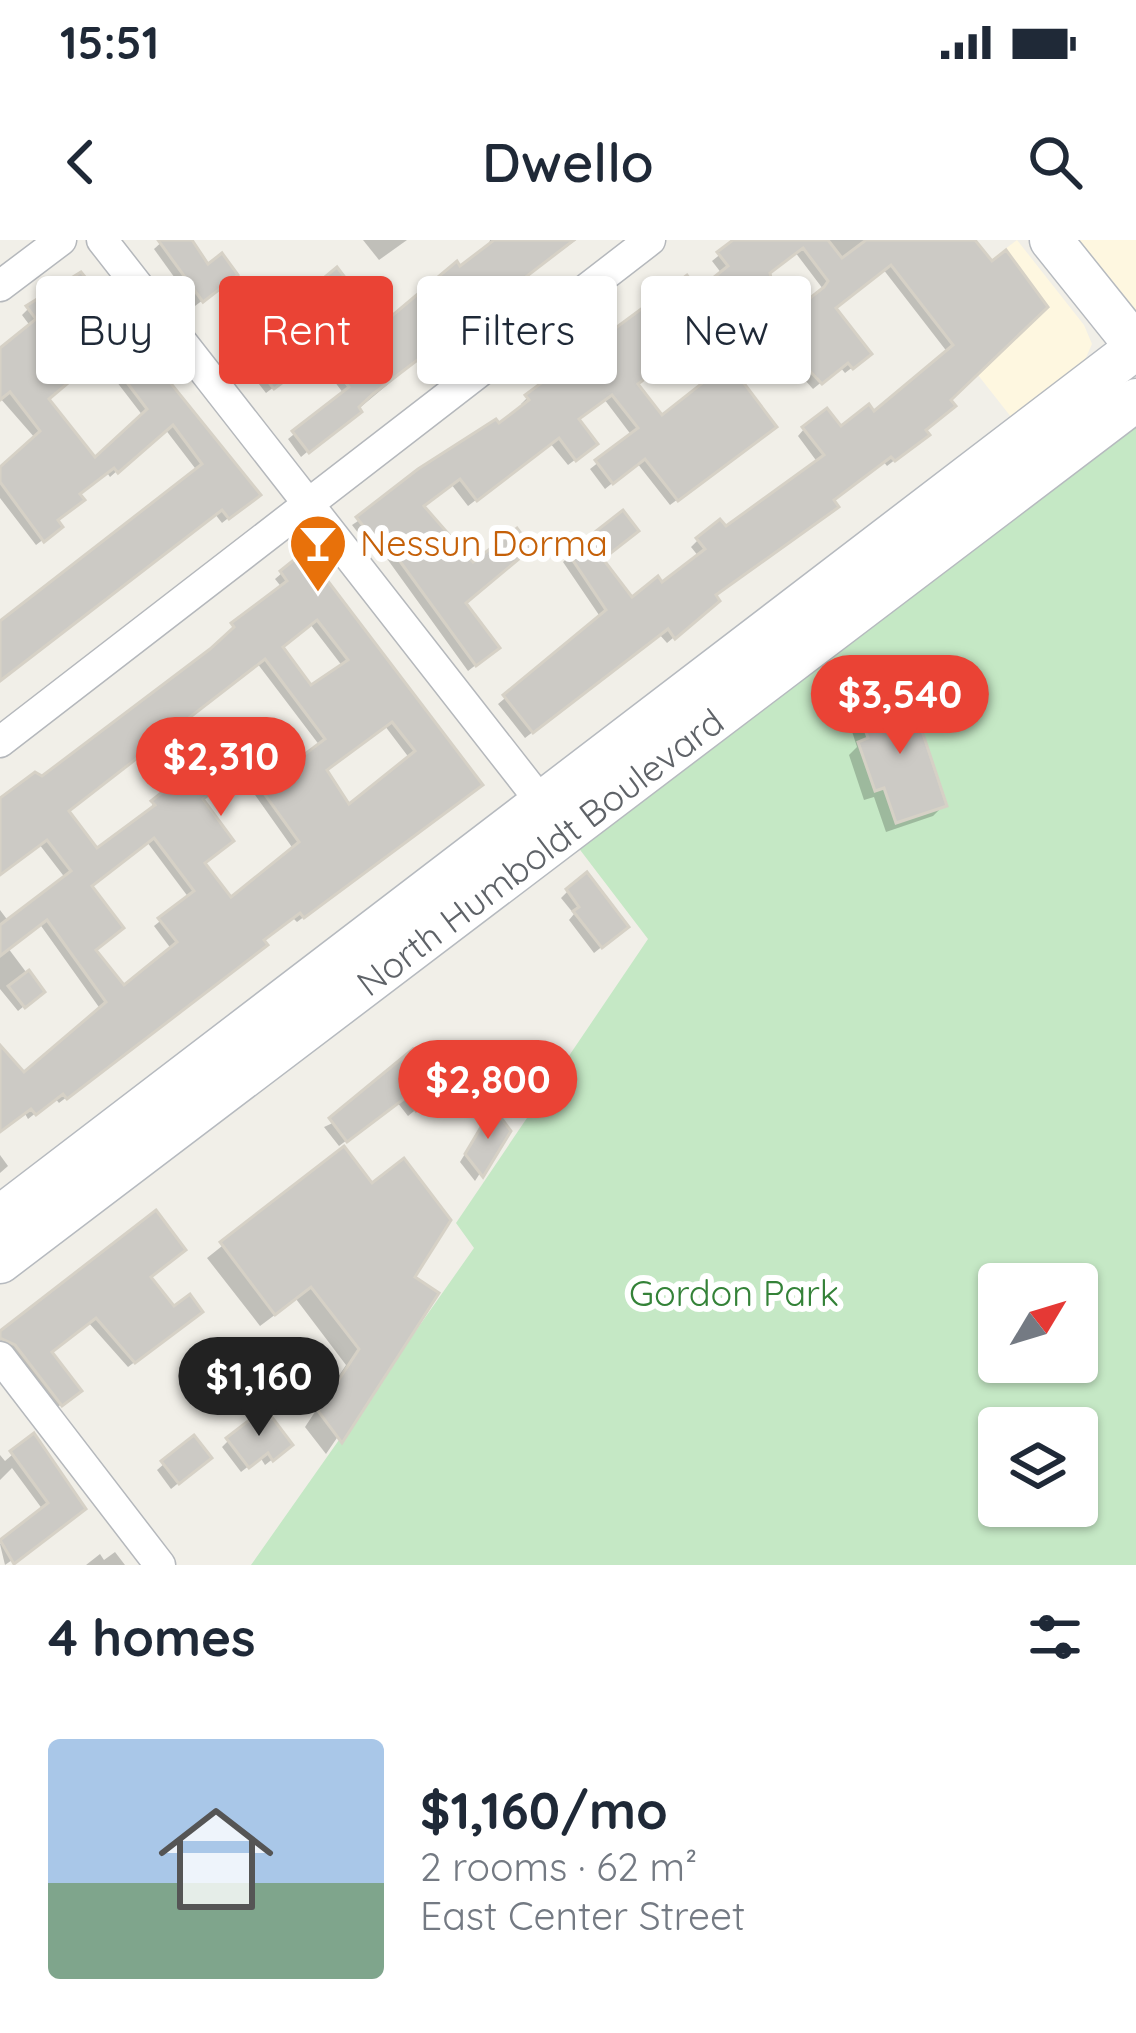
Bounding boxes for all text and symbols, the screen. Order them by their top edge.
text: 15:51 [60,14,159,70]
text: Dwello [482,128,654,196]
icon: back [48,129,114,195]
icon: search [1022,129,1088,195]
chip: Buy [36,276,195,384]
chip: Rent [219,276,393,384]
chip: Filters [417,276,617,384]
chip: New [641,276,811,384]
bar icon: Nessun Dorma [287,512,349,594]
place label: Nessun Dorma [360,520,608,565]
pin: $3,540 [802,655,998,757]
text: $3,540 [838,669,962,718]
street label: North Humboldt Boulevard [348,698,732,1005]
pin: $2,310 [123,717,319,819]
text: $2,310 [163,731,279,780]
pin: $2,800 [390,1040,586,1142]
text: $2,800 [425,1054,551,1103]
north arrow [978,1263,1098,1383]
map controls [978,1263,1098,1527]
park label: Gordon Park [629,1270,839,1315]
pin: $1,160 [161,1337,357,1439]
text: $1,160 [205,1351,313,1400]
button: layers [978,1407,1098,1527]
icon: filters [1022,1604,1088,1670]
text: 4 homes [48,1605,256,1669]
text: $1,160/mo [420,1778,668,1842]
icon: home [144,1787,288,1931]
text: 2 rooms · 62 m² [420,1842,697,1891]
text: East Center Street [420,1891,745,1940]

